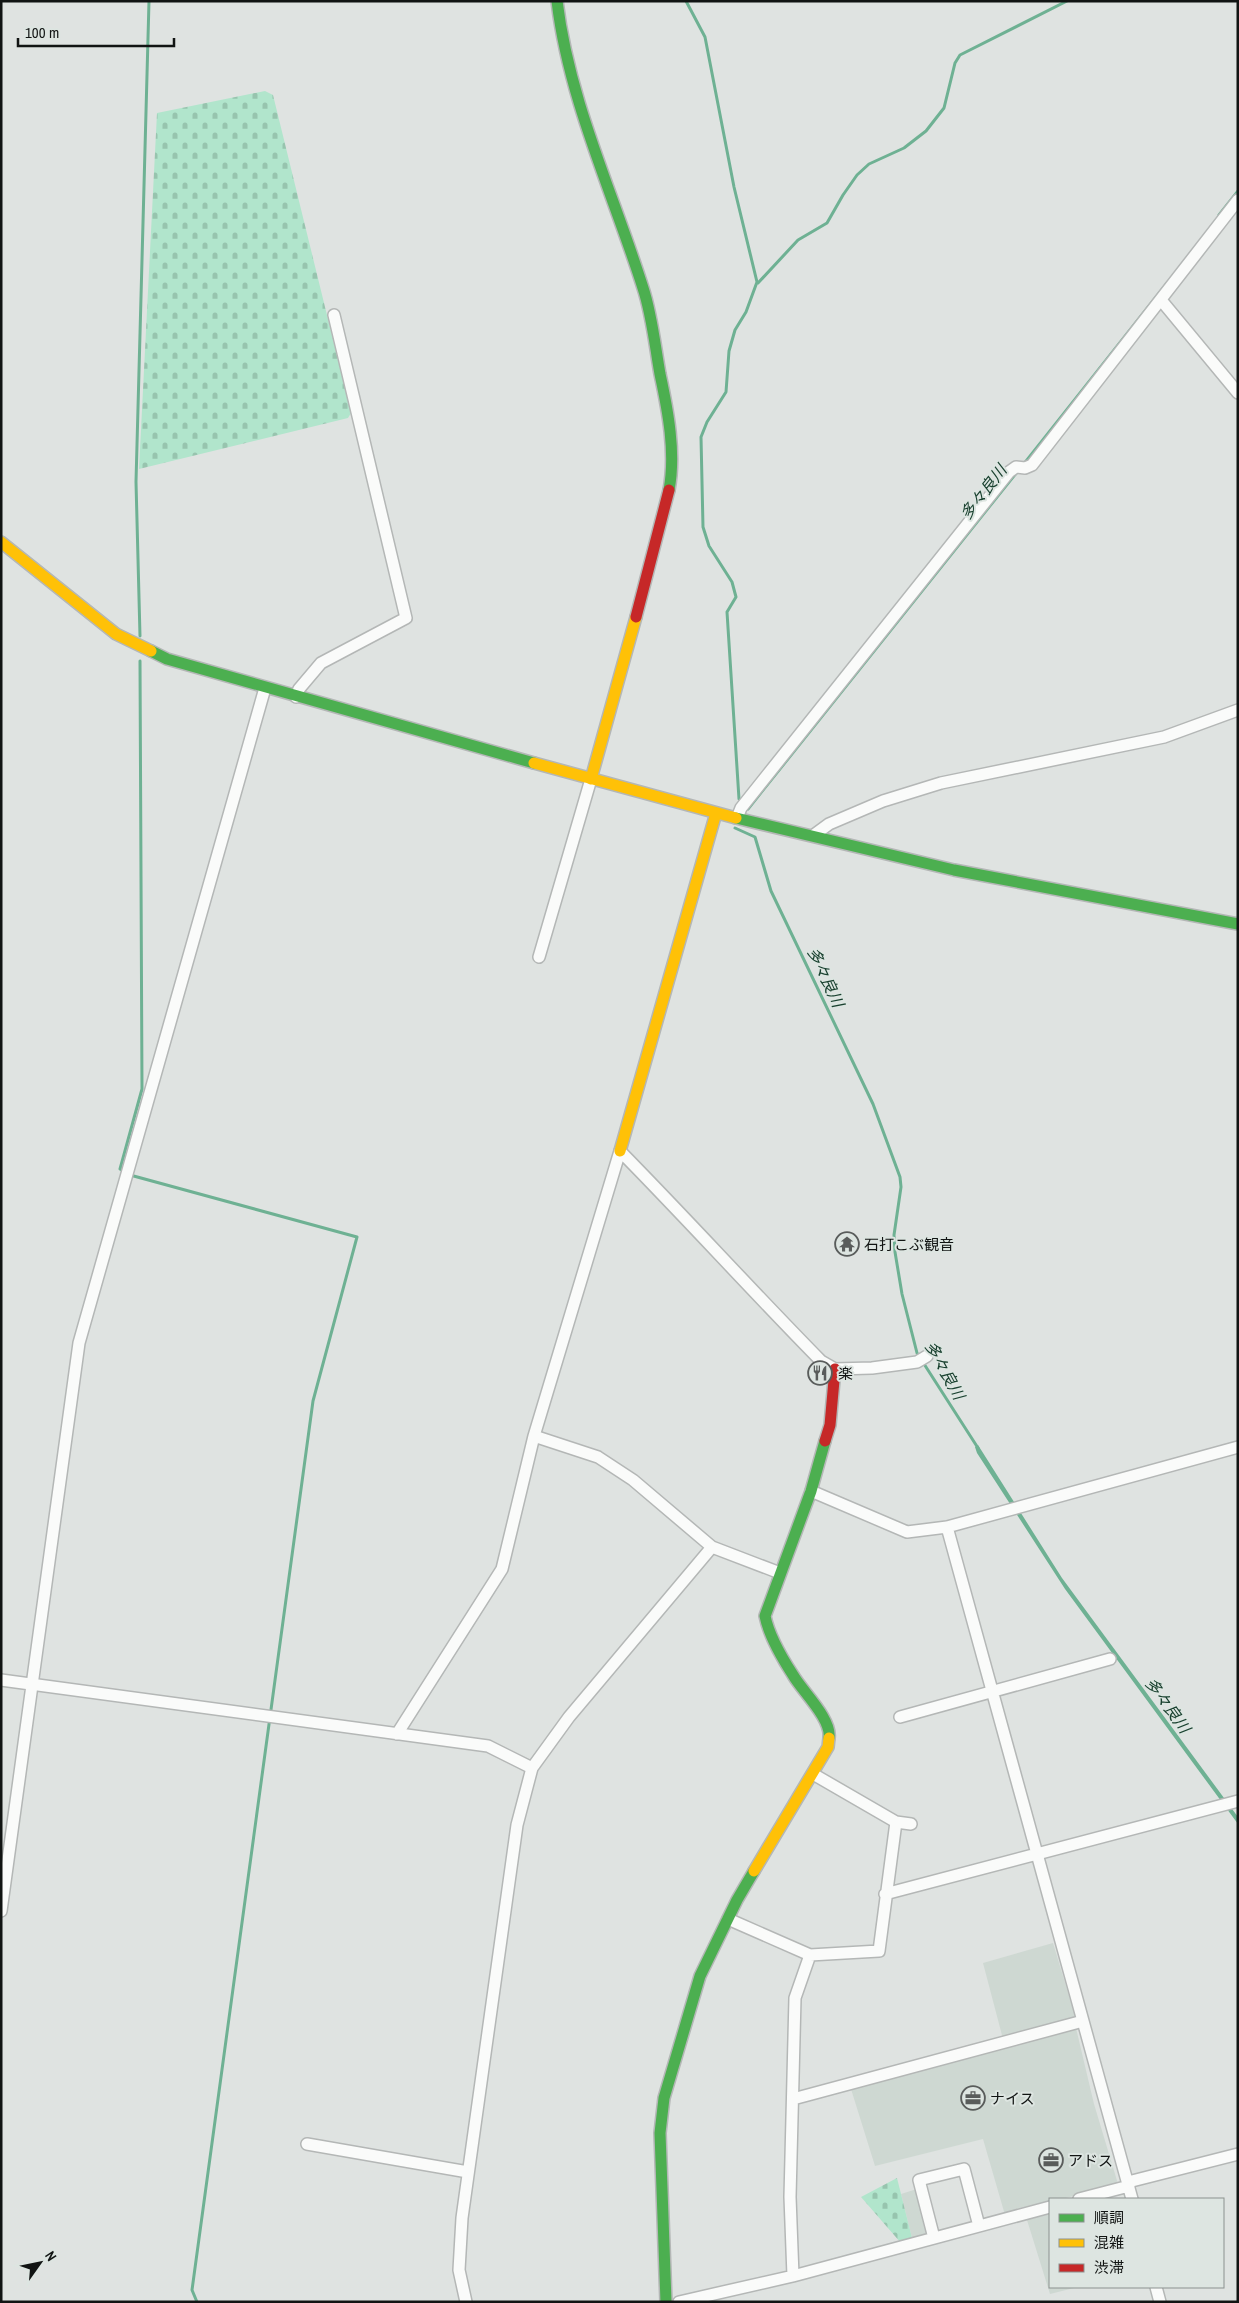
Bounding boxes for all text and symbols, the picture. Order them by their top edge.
scale bar [18,15,174,47]
text: 100 m [25,22,59,43]
water label: 多々良川 [955,458,1013,524]
water label: 多々良川 [803,943,850,1012]
temple icon: 石打こぶ観音 [834,1231,860,1257]
place label: 石打こぶ観音 [864,1234,954,1255]
water label: 多々良川 [920,1337,971,1405]
restaurant icon: 楽 [807,1360,833,1386]
place label: 楽 [838,1363,853,1384]
water label: 多々良川 [1140,1673,1197,1739]
office icon: ナイス [960,2085,986,2111]
place label: ナイス [990,2088,1035,2109]
office icon: アドス [1038,2147,1064,2173]
place label: アドス [1068,2150,1113,2171]
legend [1049,2198,1224,2288]
text: 順調 [1094,2207,1124,2228]
text: 混雑 [1094,2232,1124,2253]
north arrow [15,2238,65,2288]
text: N [41,2248,61,2264]
text: 渋滞 [1094,2257,1124,2278]

